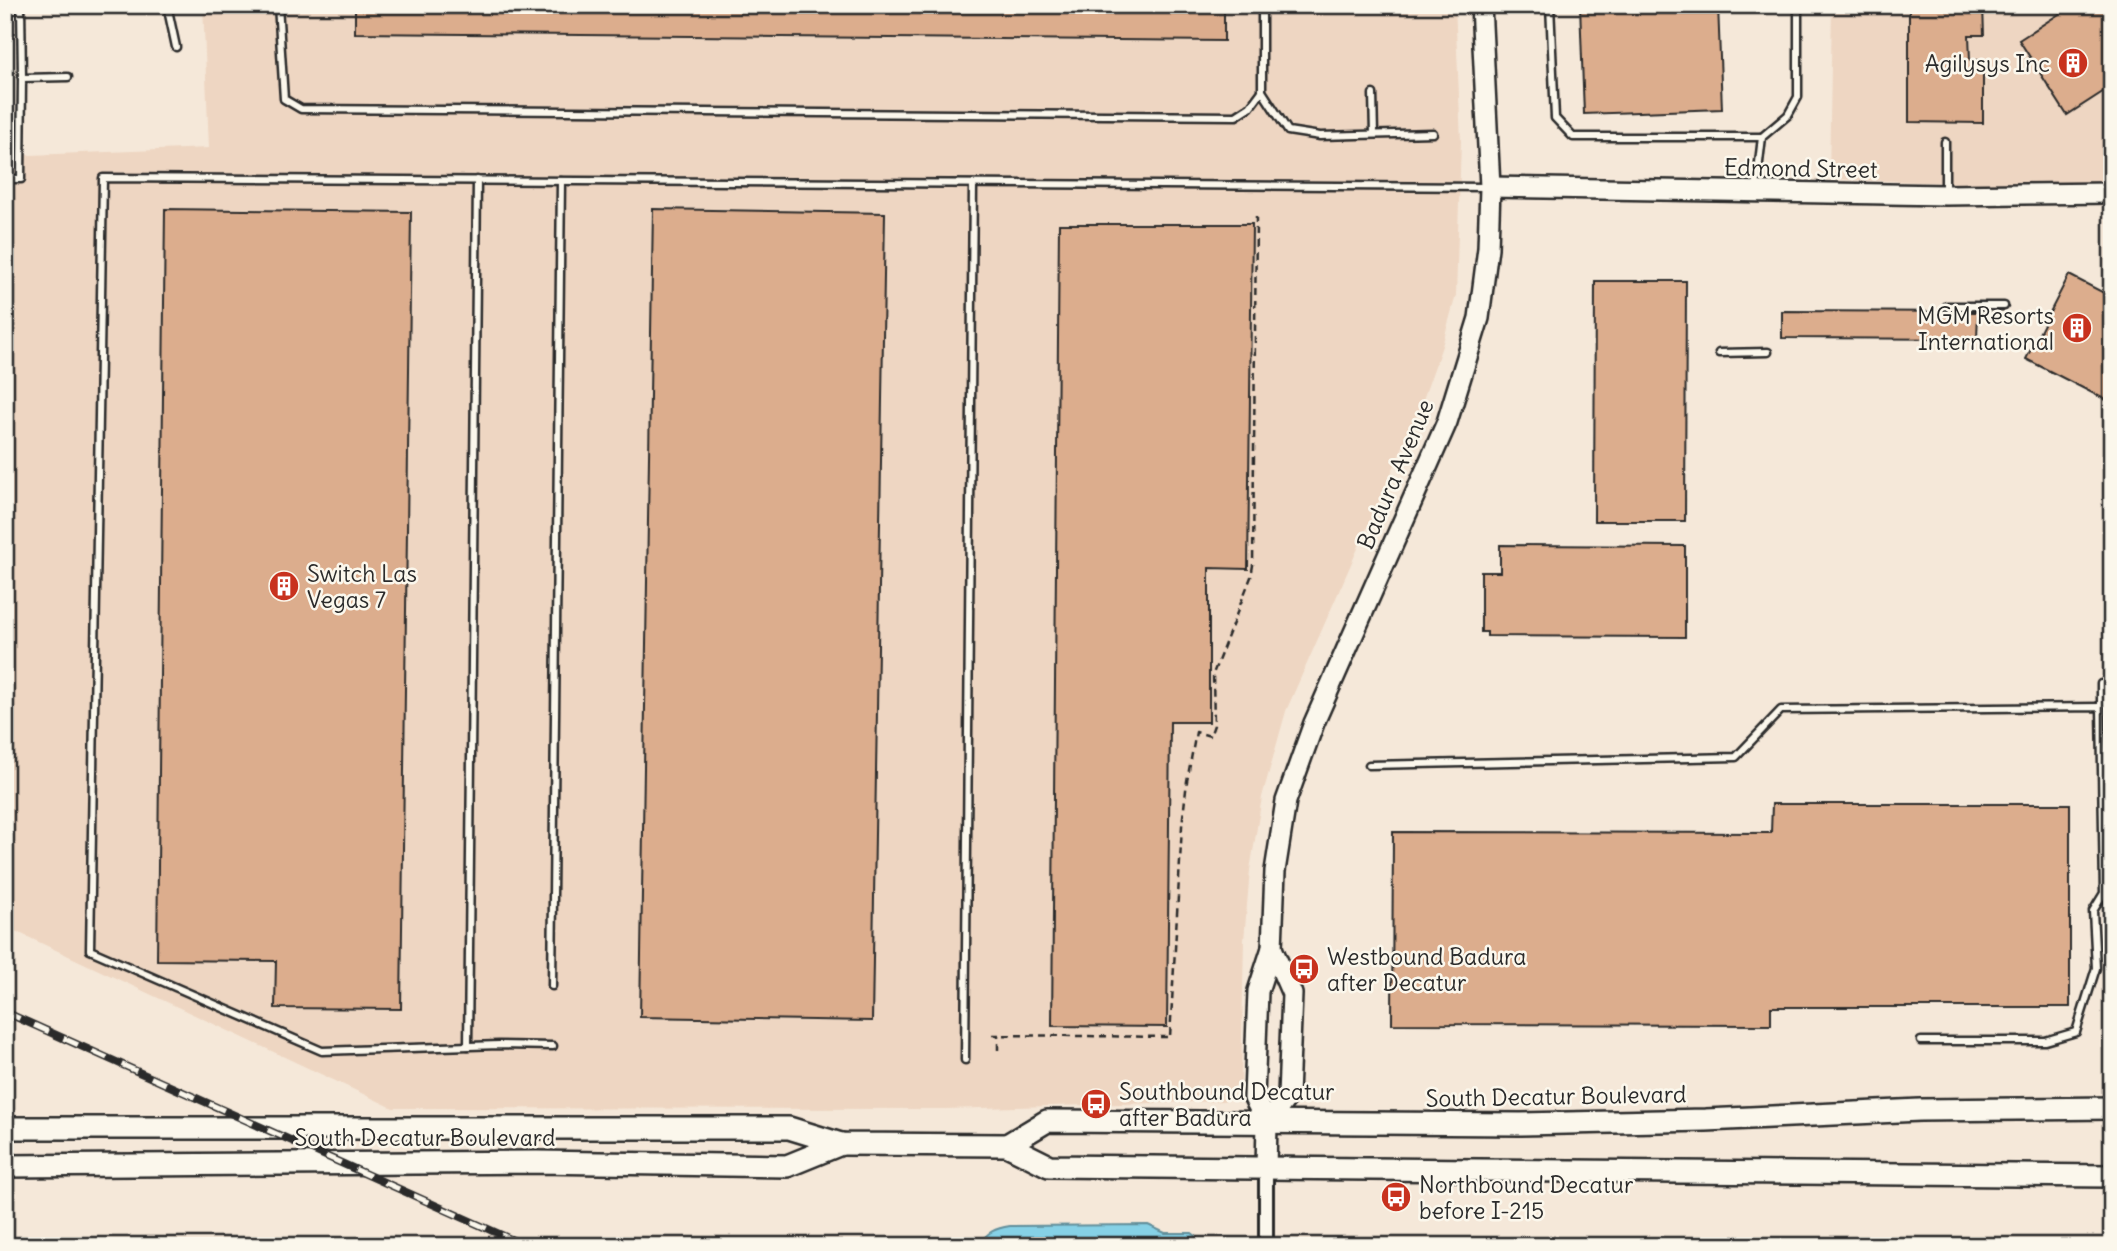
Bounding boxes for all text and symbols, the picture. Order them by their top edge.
building icon: Agilysys Inc [2056,46,2090,80]
place label: Agilysys Inc [1925,49,2050,78]
street label: Edmond Street [1724,152,1878,184]
place label: MGM Resorts International [1917,301,2054,356]
building icon: MGM Resorts International [2060,311,2094,345]
street label: Badura Avenue [1350,395,1440,553]
place label: Switch Las Vegas 7 [307,559,417,614]
building icon: Switch Las Vegas 7 [267,569,301,603]
place label: Westbound Badura after Decatur [1327,942,1526,997]
bus stop icon: Westbound Badura after Decatur [1287,952,1321,986]
place label: Southbound Decatur after Badura [1119,1077,1335,1132]
street label: South Decatur Boulevard [1425,1079,1687,1113]
bus stop icon: Southbound Decatur after Badura [1079,1087,1113,1121]
street label: South Decatur Boulevard [295,1123,555,1152]
place label: Northbound Decatur before I-215 [1419,1170,1634,1225]
bus stop icon: Northbound Decatur before I-215 [1379,1180,1413,1214]

